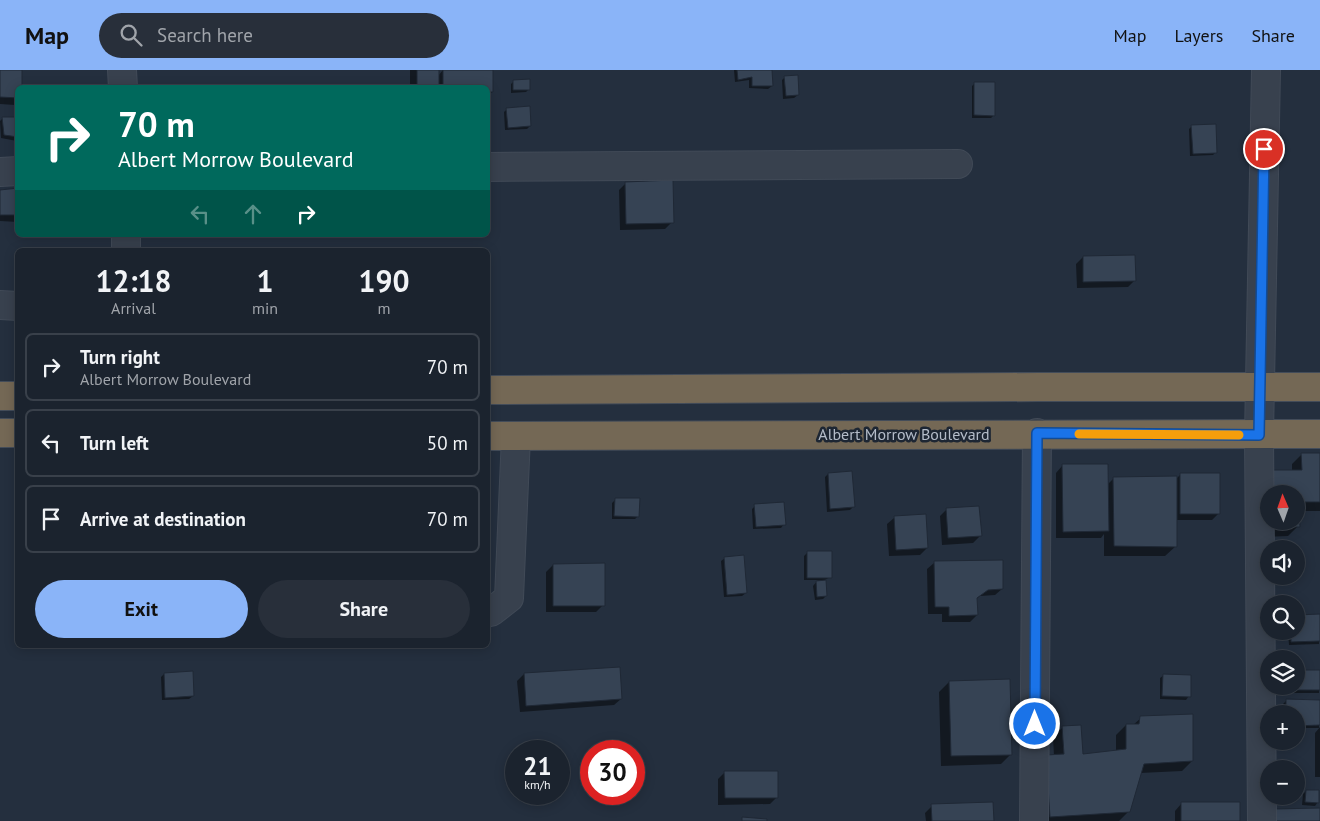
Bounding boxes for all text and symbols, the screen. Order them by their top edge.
search box [99,13,449,58]
text: Map [25,20,69,51]
icon: search [117,21,145,49]
text: Search here [157,23,253,47]
text: Map [1114,24,1146,47]
text: Layers [1174,24,1223,47]
text: Share [1251,24,1295,47]
text: 70 m [118,101,195,147]
icon: right [35,105,100,170]
pin [1243,128,1285,170]
icon: arrive [1250,135,1278,163]
text: Albert Morrow Boulevard [118,145,354,173]
icon: left [186,200,214,228]
icon: ahead [239,200,267,228]
icon: right [292,200,320,228]
text: 12:18 [95,261,172,300]
text: 1 [257,261,274,300]
text: 190 [358,261,410,300]
text: Arrival [111,298,156,318]
text: min [252,298,278,318]
text: m [378,298,391,318]
text: Turn right [80,345,160,369]
icon: right [37,353,65,381]
text: 70 m [427,355,468,379]
text: Albert Morrow Boulevard [80,369,251,389]
street label: Albert Morrow Boulevard [818,424,990,444]
icon: left [37,429,65,457]
text: Turn left [80,431,149,455]
text: 50 m [427,431,468,455]
north arrow [1260,485,1305,530]
map controls [1260,485,1305,805]
icon: arrive [37,505,65,533]
text: Arrive at destination [80,507,246,531]
text: 70 m [427,507,468,531]
button: sound [1260,540,1305,585]
button: Exit [35,580,248,638]
button: Share [258,580,470,638]
button: search [1260,595,1305,640]
button: layers [1260,650,1305,695]
position arrow [1008,697,1060,749]
button: + [1260,705,1305,750]
speed limit sign: 30 [580,740,645,805]
text: 21 [523,750,552,782]
button: − [1260,760,1305,805]
text: km/h [524,777,551,792]

